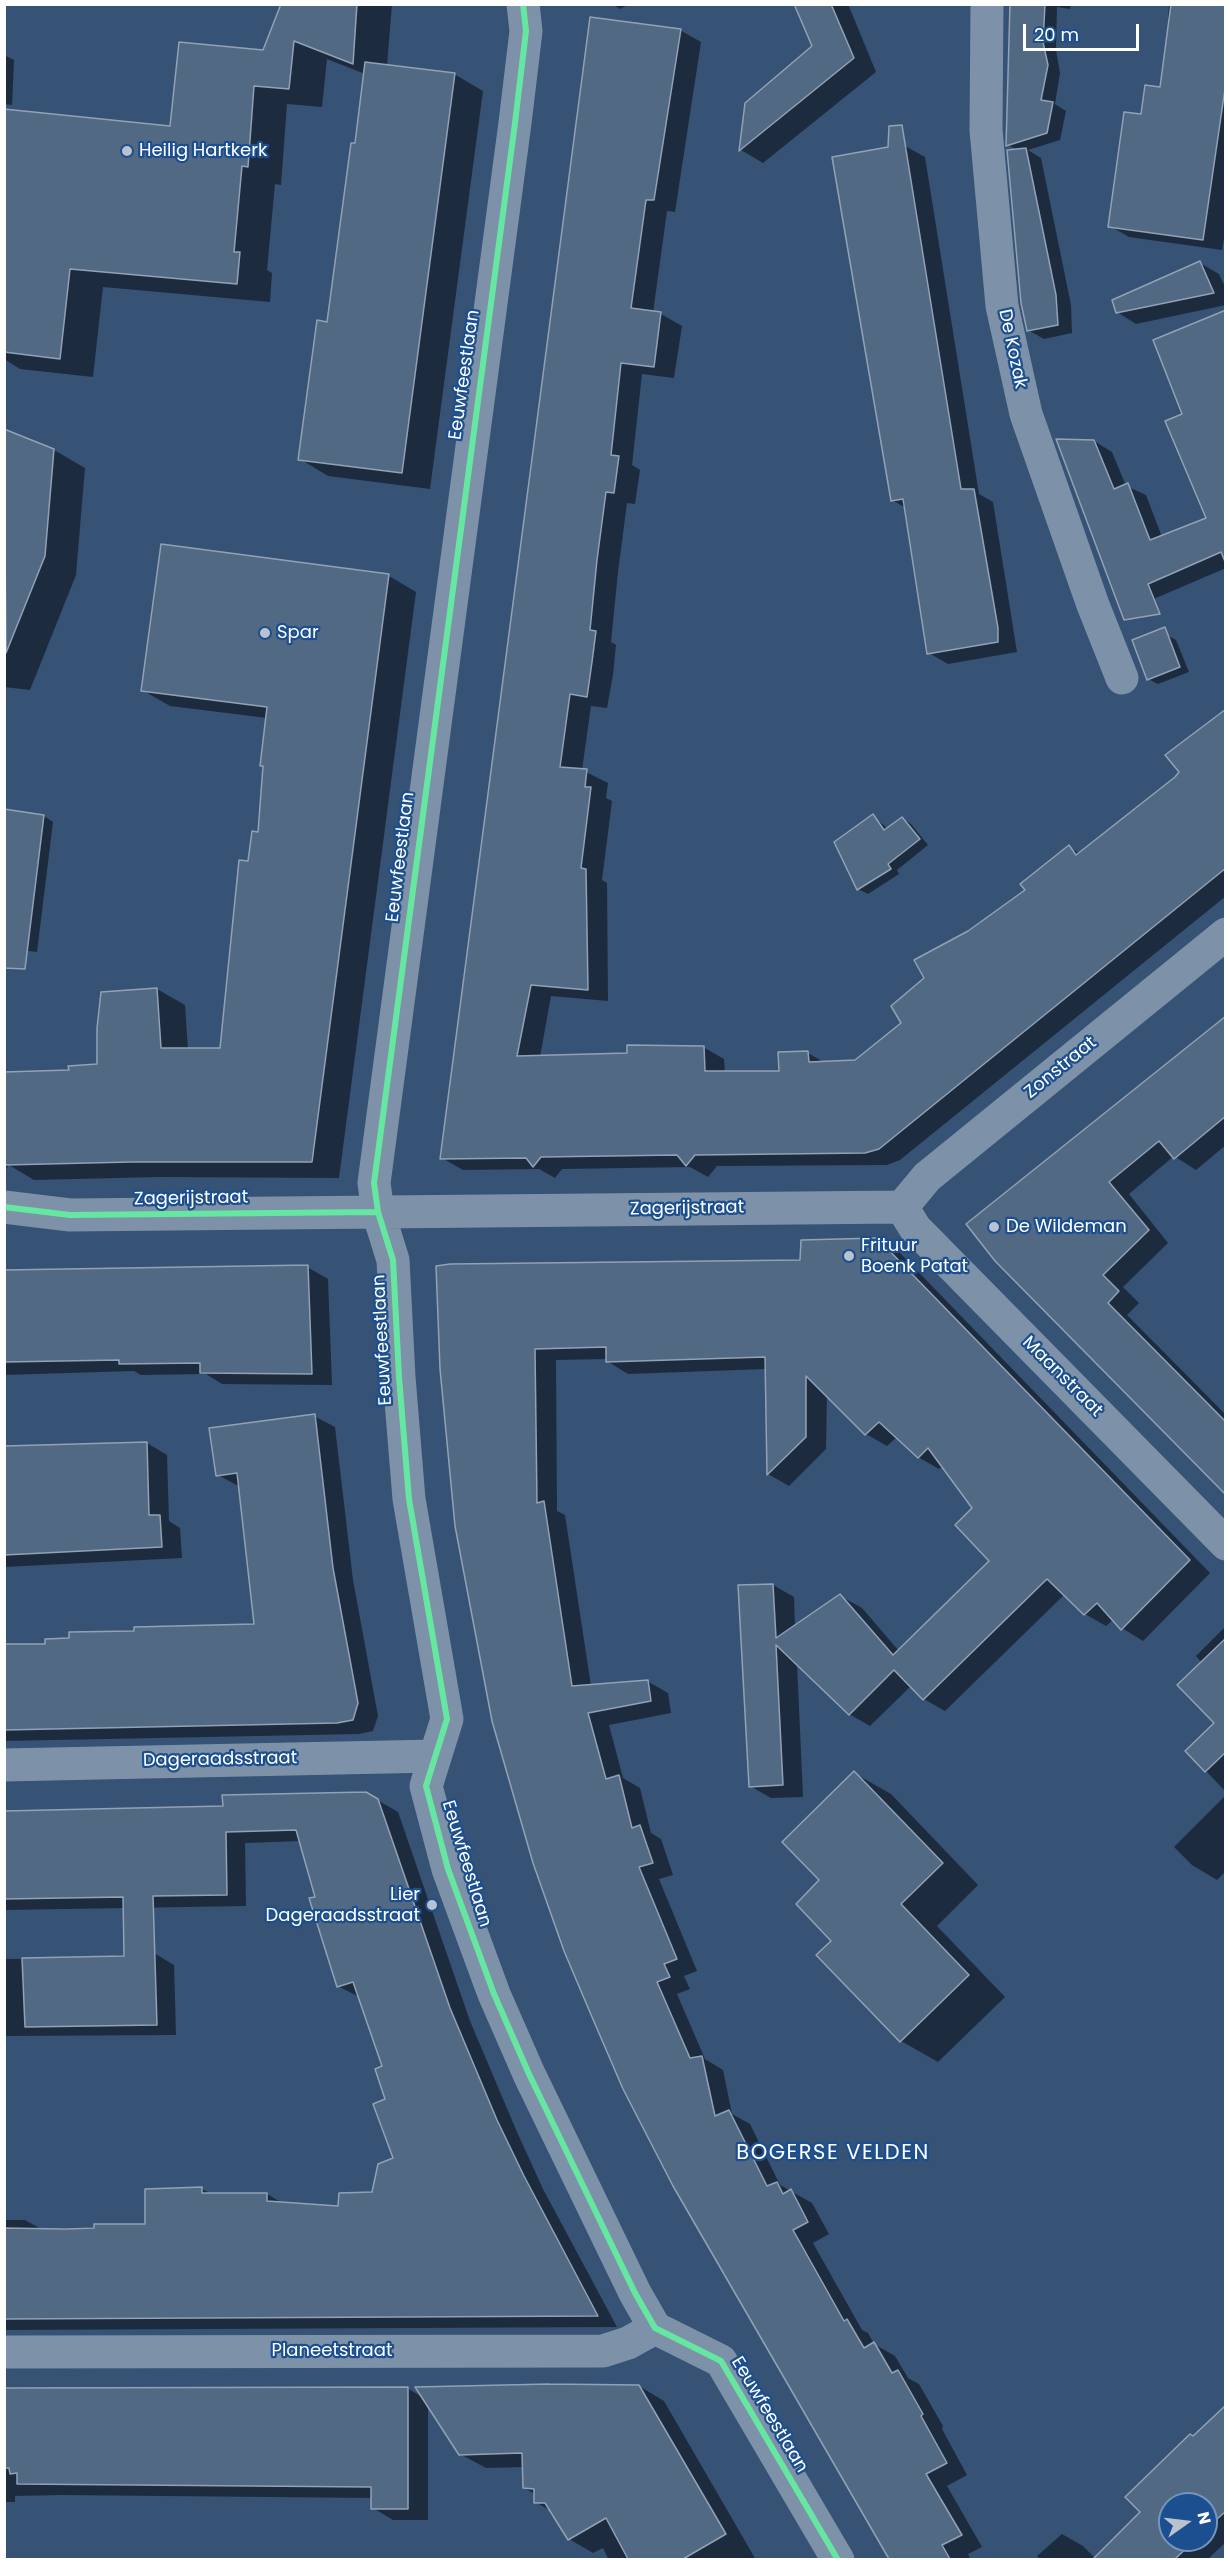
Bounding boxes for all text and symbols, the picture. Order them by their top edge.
scale bar [1026,12,1142,50]
text: 20 m [1034,22,1079,47]
place label: Heilig Hartkerk [139,140,267,162]
marker: Heilig Hartkerk [120,144,134,158]
street label: De Kozak [993,307,1031,391]
street label: Eeuwfeestlaan [445,309,485,441]
place label: Spar [277,622,319,644]
marker: Spar [258,626,272,640]
street label: Eeuwfeestlaan [382,791,420,923]
street label: Zonstraat [1021,1032,1101,1104]
street label: Zagerijstraat [134,1187,248,1211]
street label: Zagerijstraat [630,1197,744,1221]
place label: De Wildeman [1006,1216,1127,1238]
marker: De Wildeman [987,1220,1001,1234]
place label: Frituur Boenk Patat [861,1235,968,1278]
marker: Frituur Boenk Patat [842,1249,856,1263]
street label: Eeuwfeestlaan [369,1274,397,1406]
street label: Maanstraat [1017,1332,1107,1422]
street label: Dageraadsstraat [143,1748,297,1772]
street label: Eeuwfeestlaan [436,1798,496,1930]
place label: Lier Dageraadsstraat [266,1884,420,1926]
marker: Lier Dageraadsstraat [425,1898,439,1912]
district label: BOGERSE VELDEN [736,2141,930,2167]
street label: Planeetstraat [272,2340,392,2362]
street label: Eeuwfeestlaan [726,2353,812,2477]
north arrow [1158,2492,1218,2552]
text: N [1191,2509,1217,2527]

